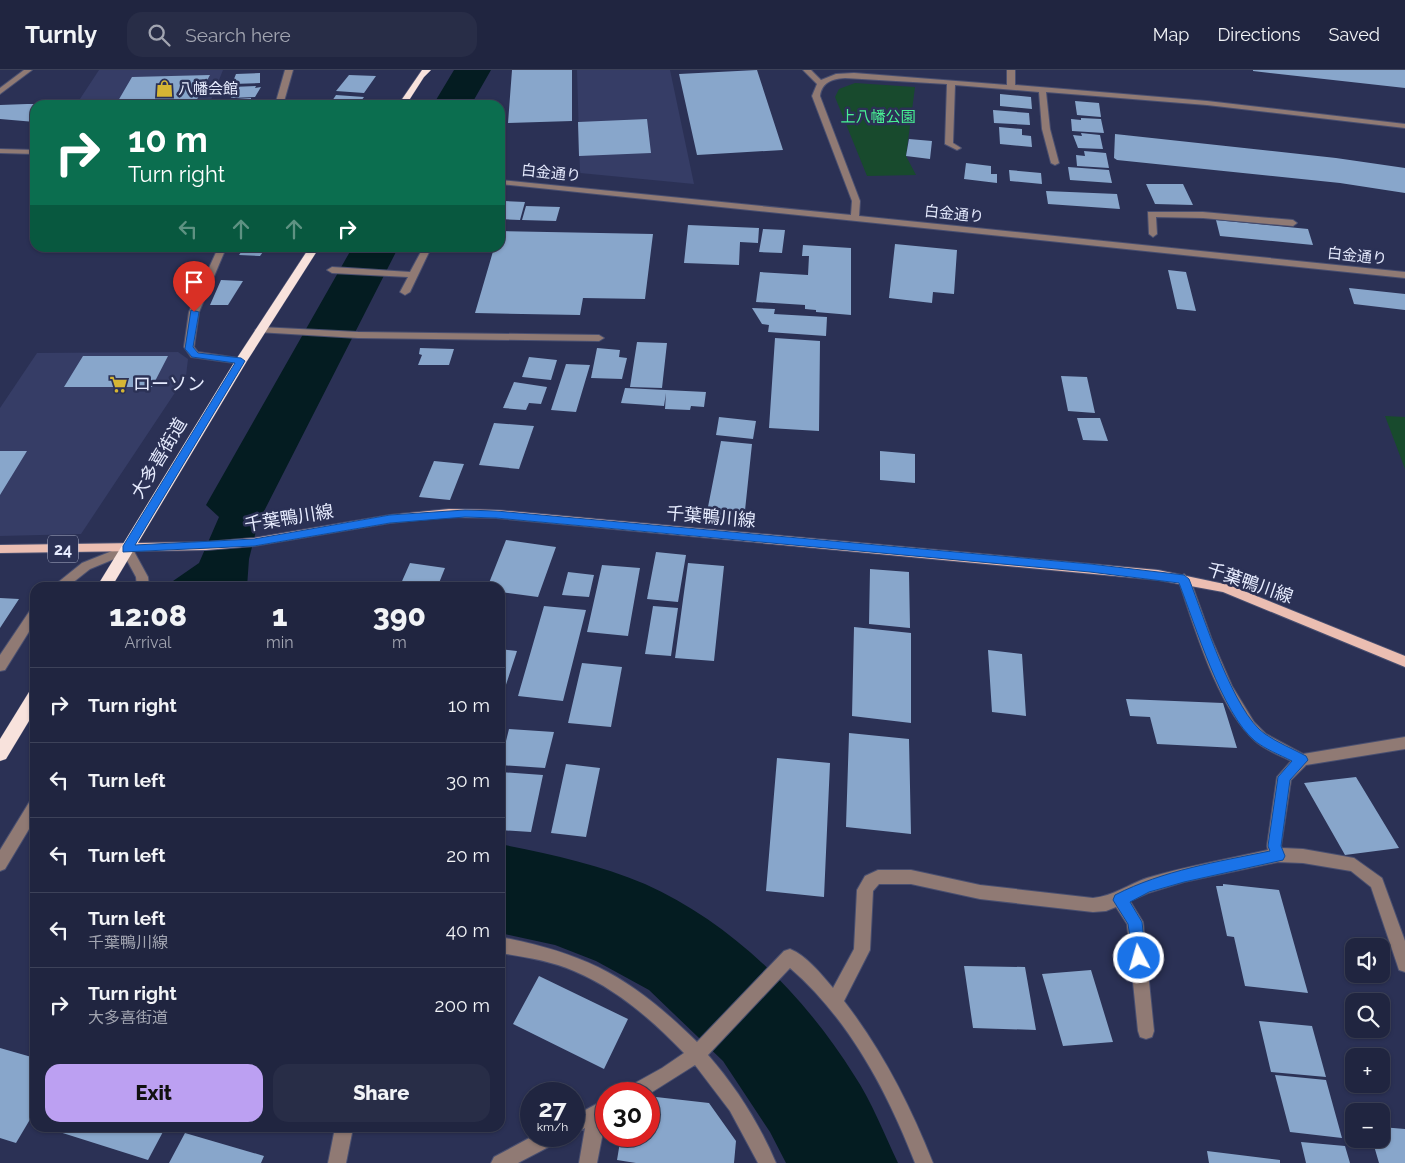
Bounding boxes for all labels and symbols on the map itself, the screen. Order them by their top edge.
shop icon: 八幡会館 [154,79,174,99]
place label: 八幡会館 [178,80,238,98]
park label: 上八幡公園 [840,108,916,126]
street label: 白金通り [520,161,582,185]
street label: 白金通り [923,202,985,226]
street label: 白金通り [1326,244,1388,268]
pin [173,261,215,312]
place label: ローソン [133,373,205,394]
supermarket icon: ローソン [109,374,129,394]
street label: 大多喜街道 [126,414,191,502]
street label: 千葉鴨川線 [243,500,335,535]
street label: 千葉鴨川線 [665,502,757,531]
road number: 24 [48,536,78,562]
street label: 千葉鴨川線 [1204,558,1296,607]
position arrow [1112,931,1164,983]
speed limit sign: 30 [595,1082,660,1147]

